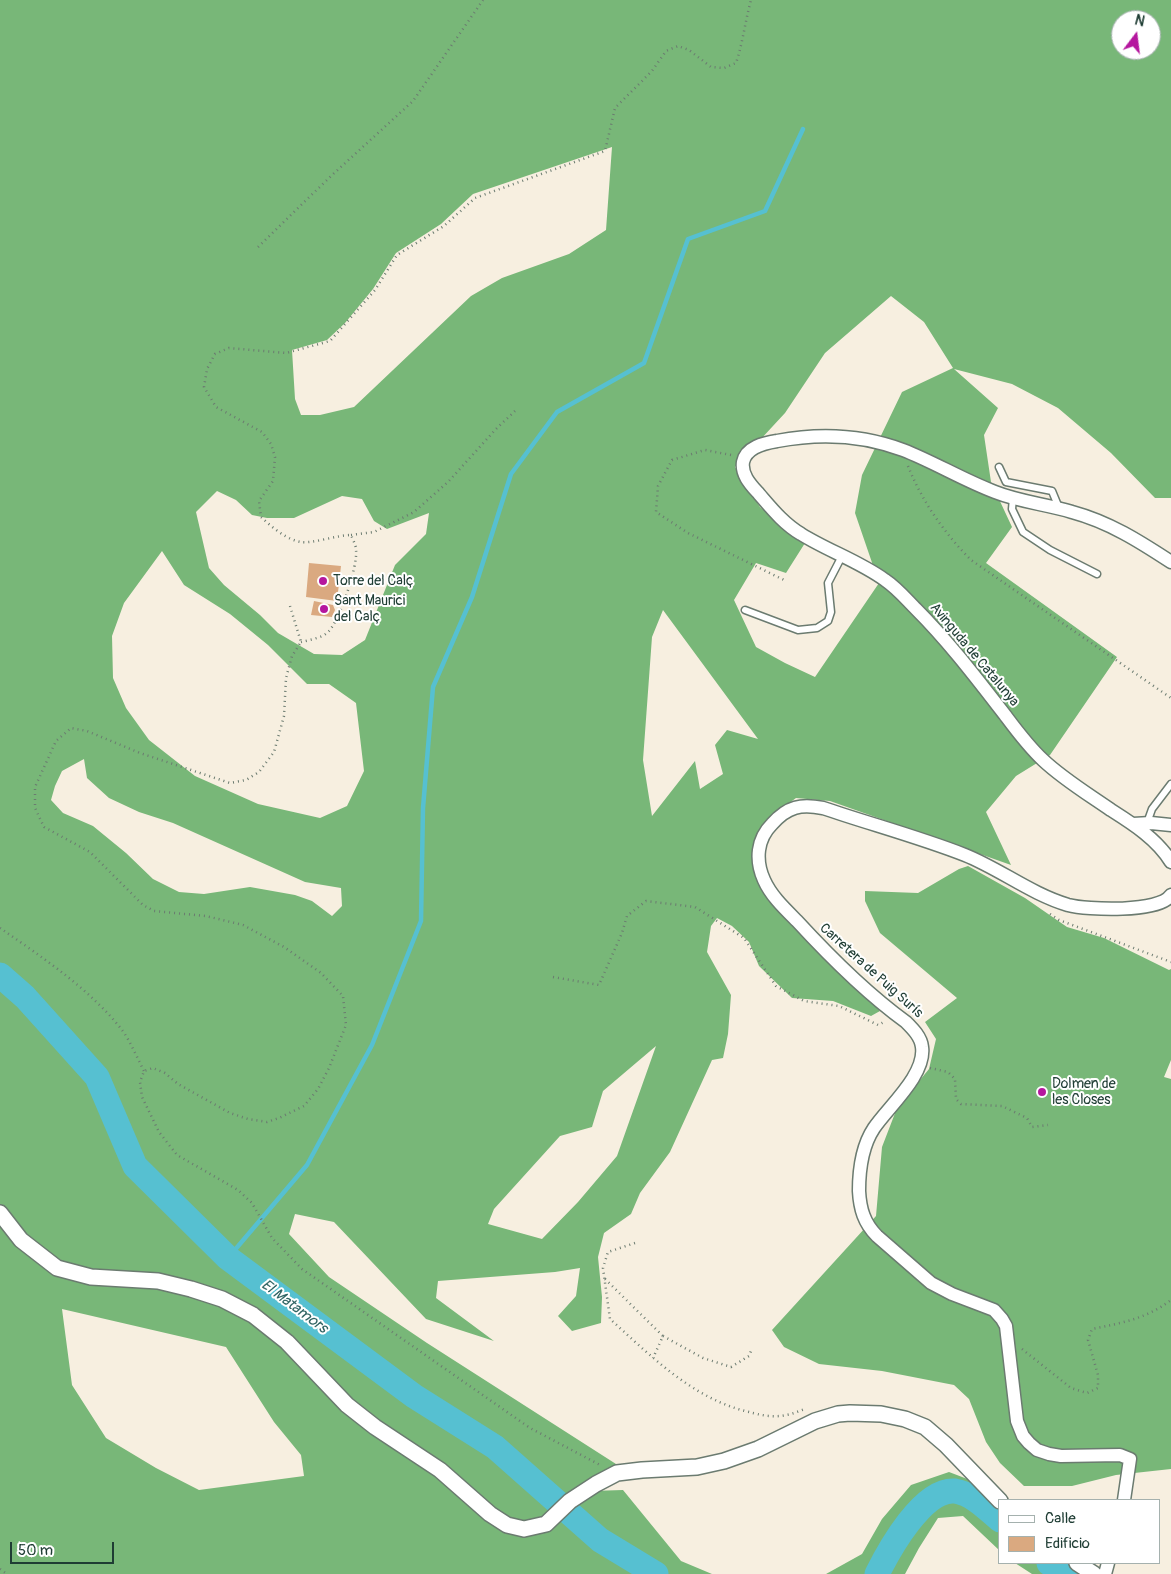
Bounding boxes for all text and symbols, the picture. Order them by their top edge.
north arrow [1111,10,1161,60]
text: N [1133,12,1147,30]
place label: Torre del Calç [333,573,413,589]
marker: Torre del Calç [317,575,329,587]
place label: Sant Maurici del Calç [334,593,405,626]
street label: Avinguda de Catalunya [926,600,1022,710]
marker: Sant Maurici del Calç [318,603,330,615]
street label: Carretera de Puig Surís [816,920,926,1022]
place label: Dolmen de les Closes [1052,1076,1116,1108]
marker: Dolmen de les Closes [1036,1086,1048,1098]
water label: El Matamors [257,1276,331,1338]
legend [998,1499,1161,1564]
text: Calle [1045,1509,1076,1528]
scale bar [12,1532,116,1564]
text: Edificio [1045,1534,1090,1553]
text: 50 m [18,1541,53,1560]

